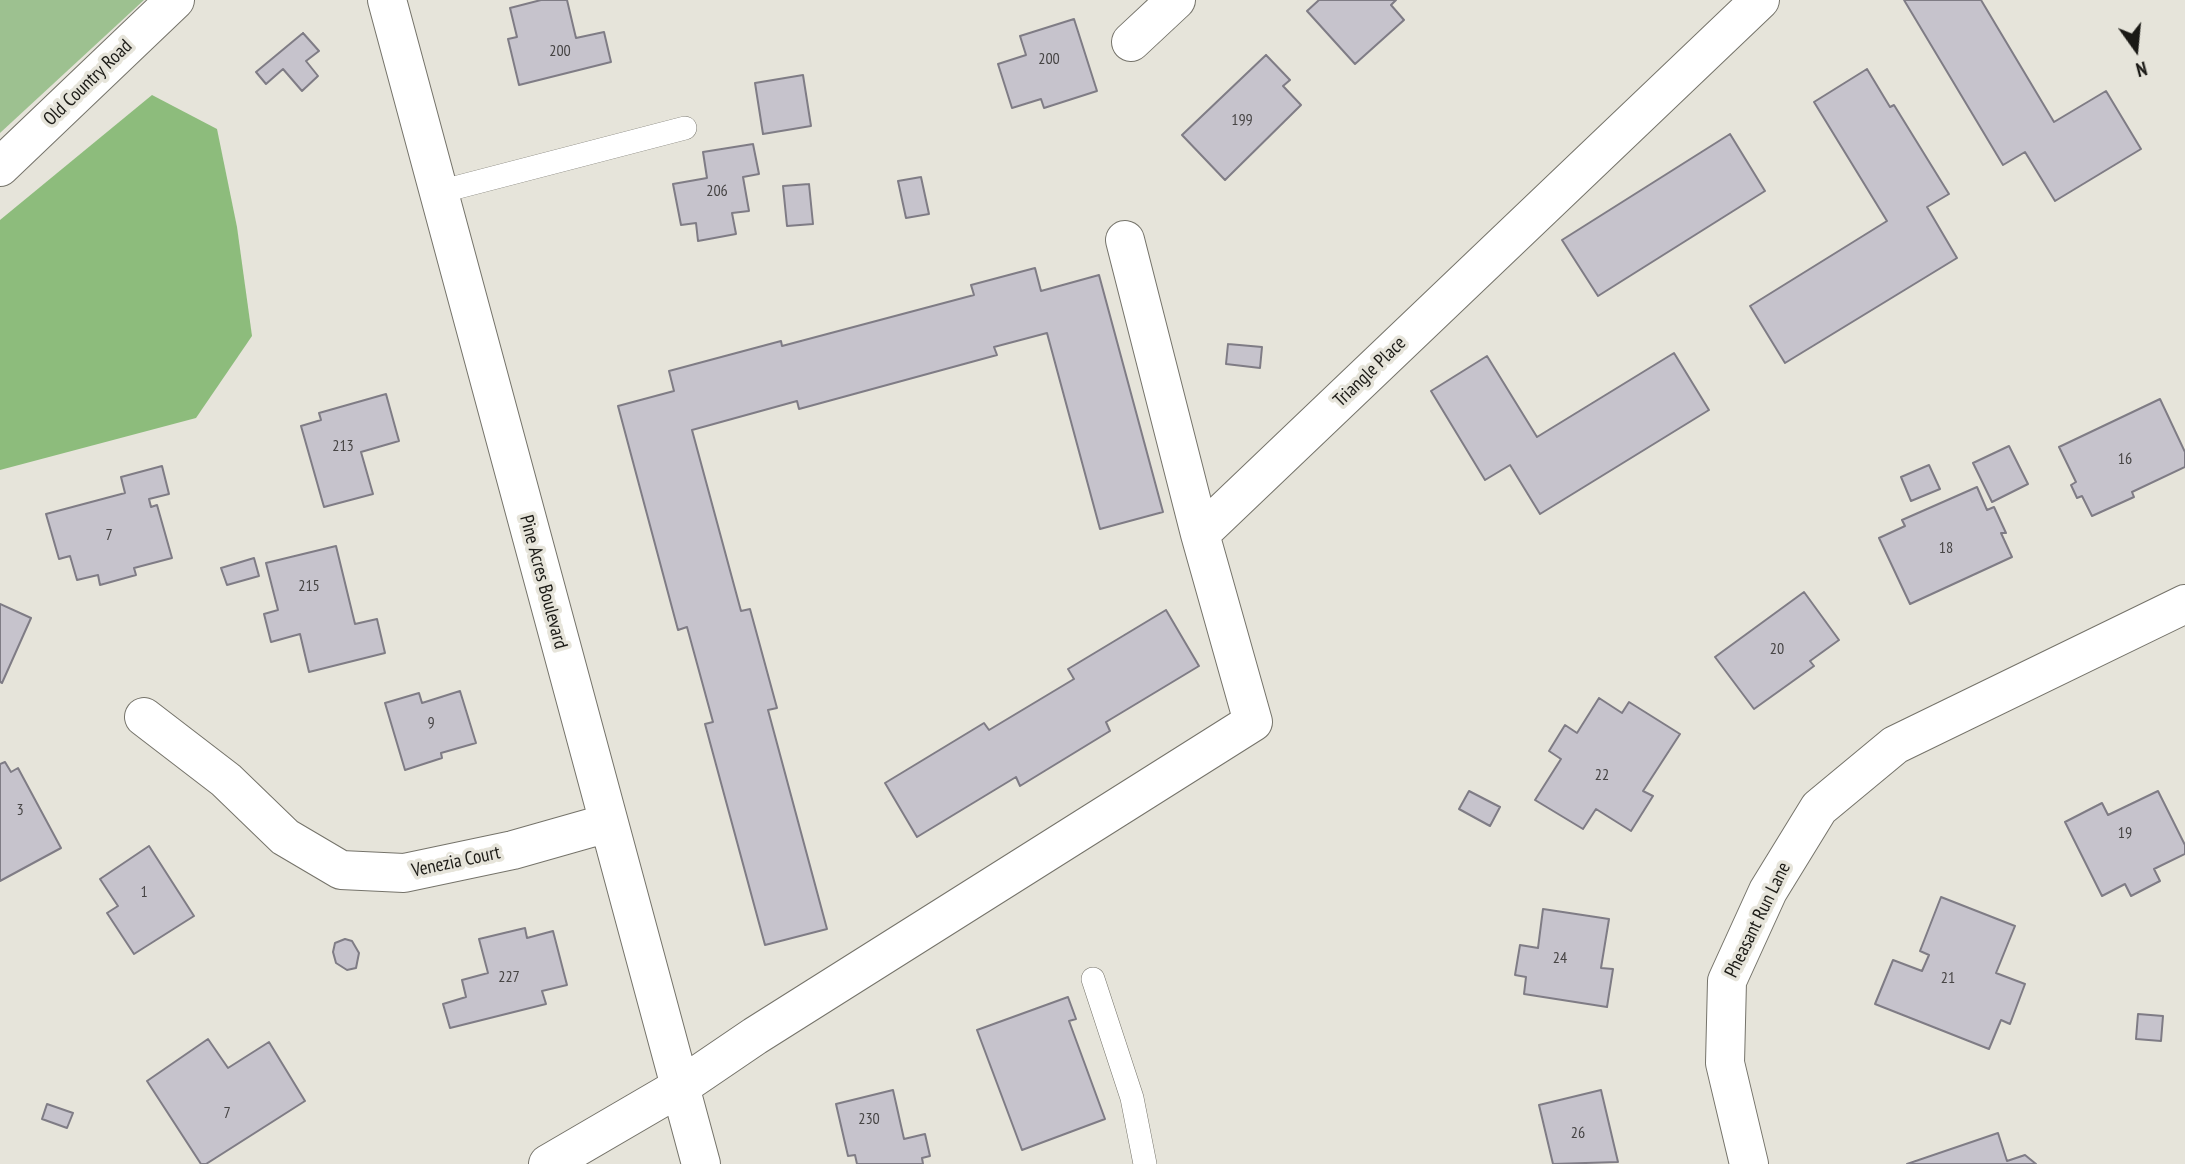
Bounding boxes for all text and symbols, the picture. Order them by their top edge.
north arrow [2101,14,2171,84]
street label: Old Country Road [39,35,137,131]
house number: 200 [549,41,571,61]
house number: 200 [1038,49,1060,69]
text: N [2133,56,2150,82]
house number: 199 [1231,110,1253,130]
house number: 206 [706,181,728,201]
street label: Triangle Place [1329,332,1411,412]
house number: 213 [332,436,354,456]
house number: 16 [2118,449,2132,469]
street label: Pine Acres Boulevard [514,513,572,651]
house number: 7 [105,525,113,545]
house number: 18 [1939,538,1953,558]
house number: 215 [298,576,320,596]
house number: 20 [1770,639,1784,659]
house number: 9 [427,713,435,733]
house number: 22 [1595,765,1609,785]
house number: 3 [16,800,24,820]
house number: 19 [2118,823,2132,843]
street label: Venezia Court [410,842,502,882]
street label: Pheasant Run Lane [1720,859,1796,981]
house number: 1 [140,882,148,902]
house number: 24 [1553,948,1567,968]
house number: 227 [498,967,520,987]
house number: 21 [1941,968,1955,988]
house number: 7 [223,1103,231,1123]
house number: 230 [858,1109,880,1129]
house number: 26 [1571,1123,1585,1143]

